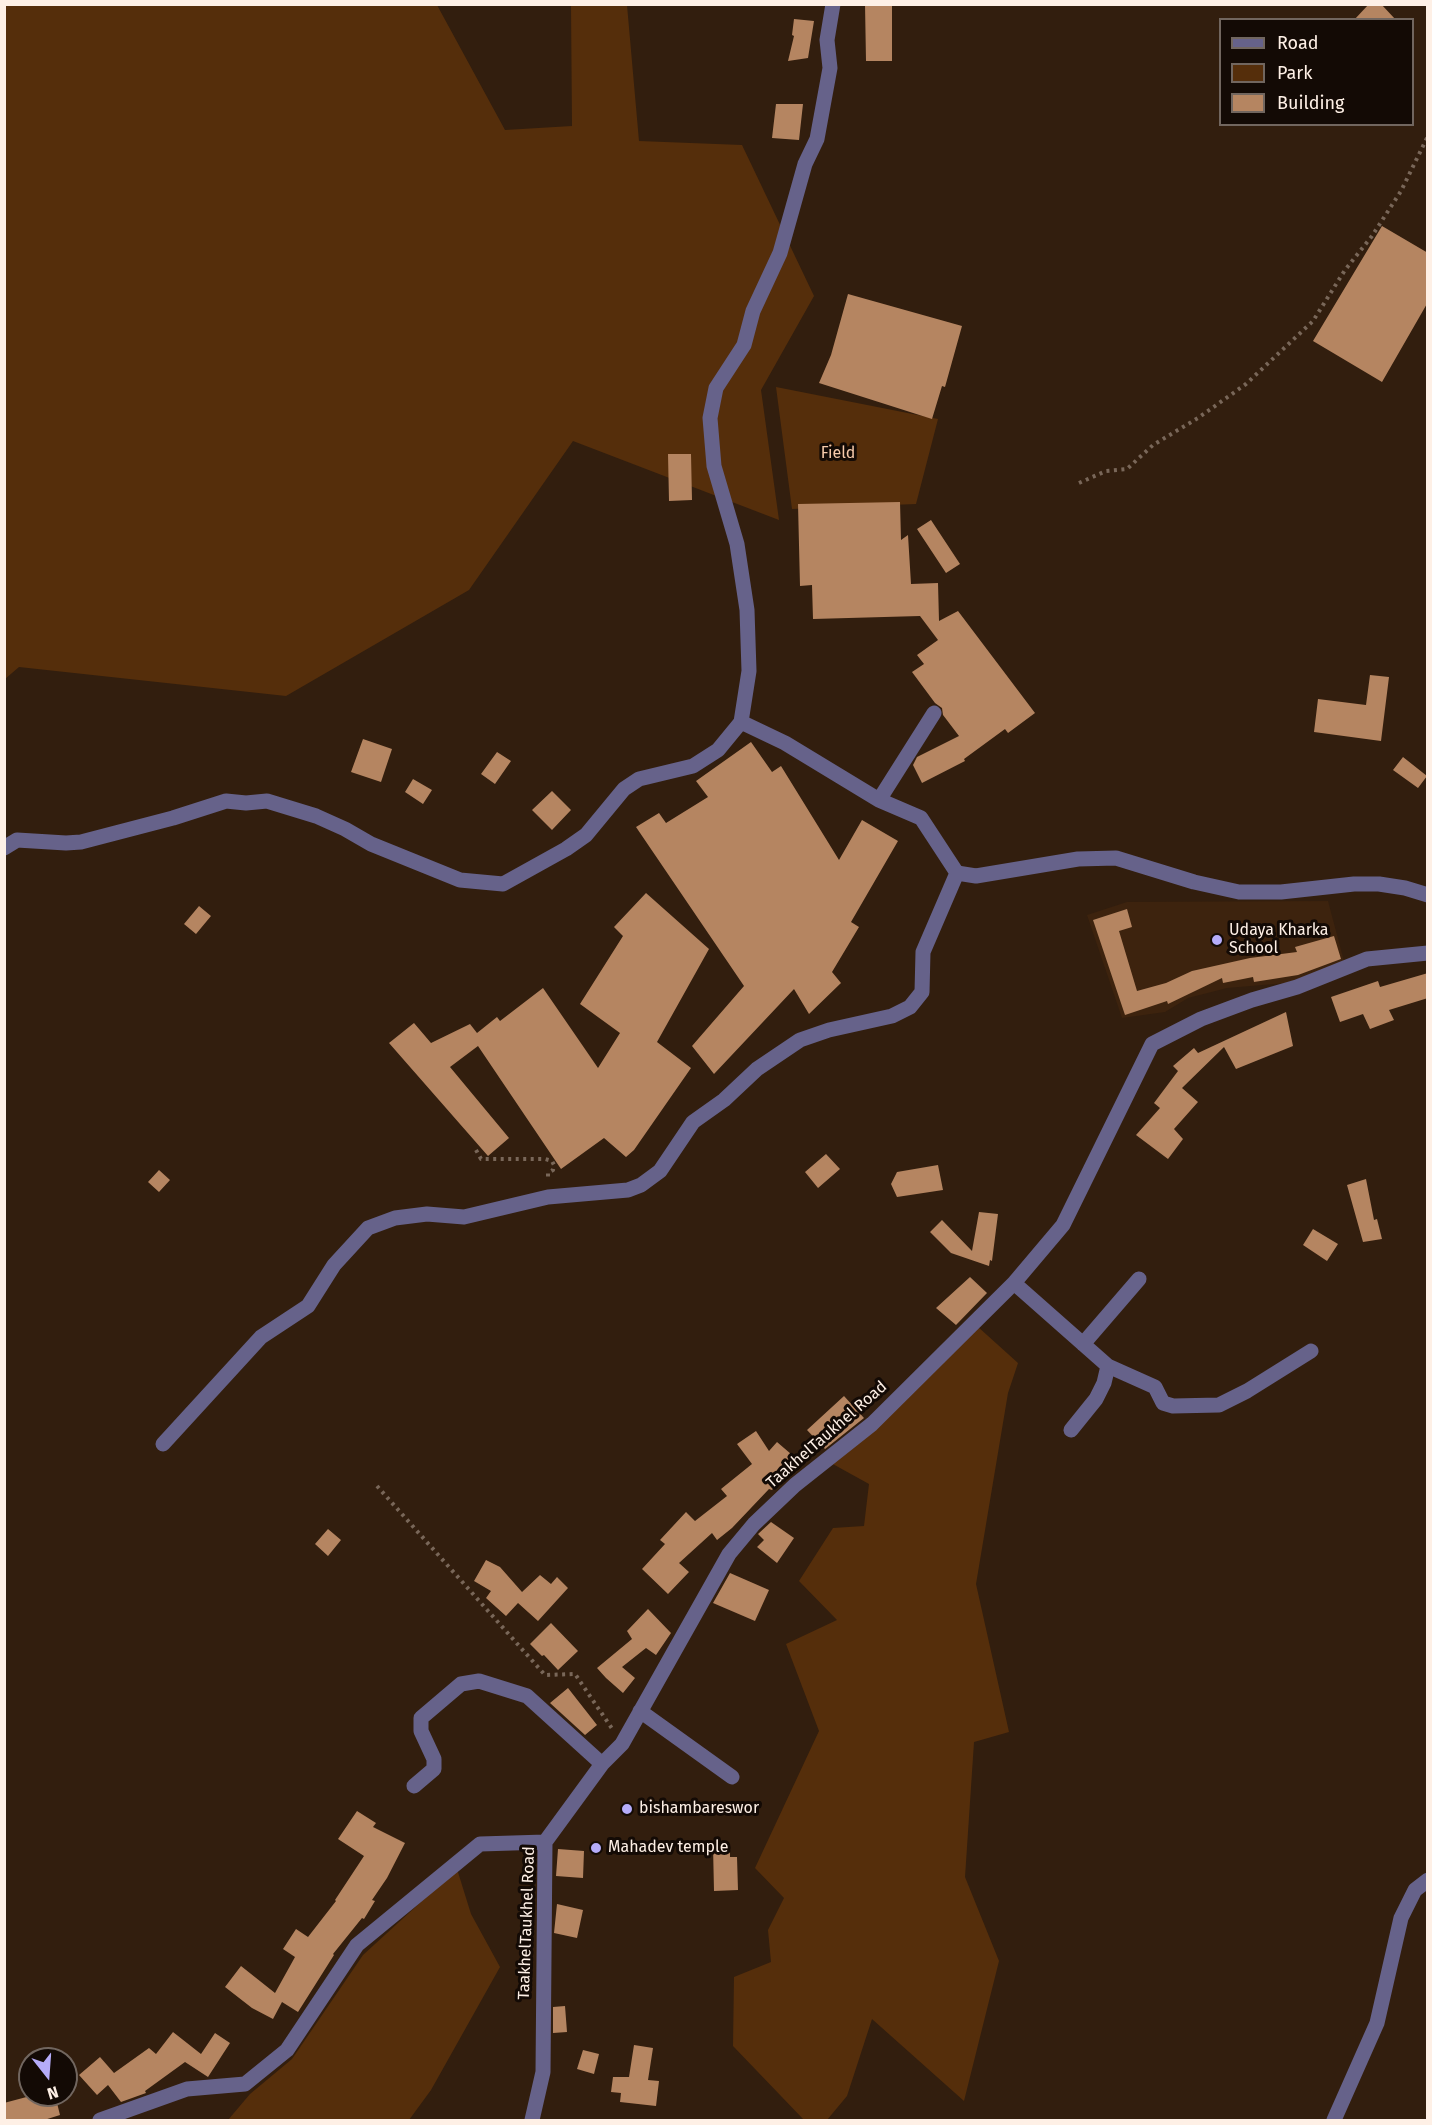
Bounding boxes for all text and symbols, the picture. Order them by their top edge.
legend [1219,18,1414,126]
text: Road [1277,32,1319,54]
text: Park [1277,62,1312,84]
text: Building [1277,92,1344,114]
park label: Field [821,444,855,464]
place label: Udaya Kharka School [1229,921,1329,959]
marker: Udaya Kharka School [1210,933,1224,947]
street label: TaakhelTaukhel Road [763,1377,891,1493]
place label: bishambareswor [639,1799,759,1819]
marker: bishambareswor [620,1802,634,1816]
place label: Mahadev temple [608,1838,728,1858]
marker: Mahadev temple [589,1841,603,1855]
street label: TaakhelTaukhel Road [515,1846,539,2000]
north arrow [18,2047,78,2107]
text: N [45,2082,61,2103]

